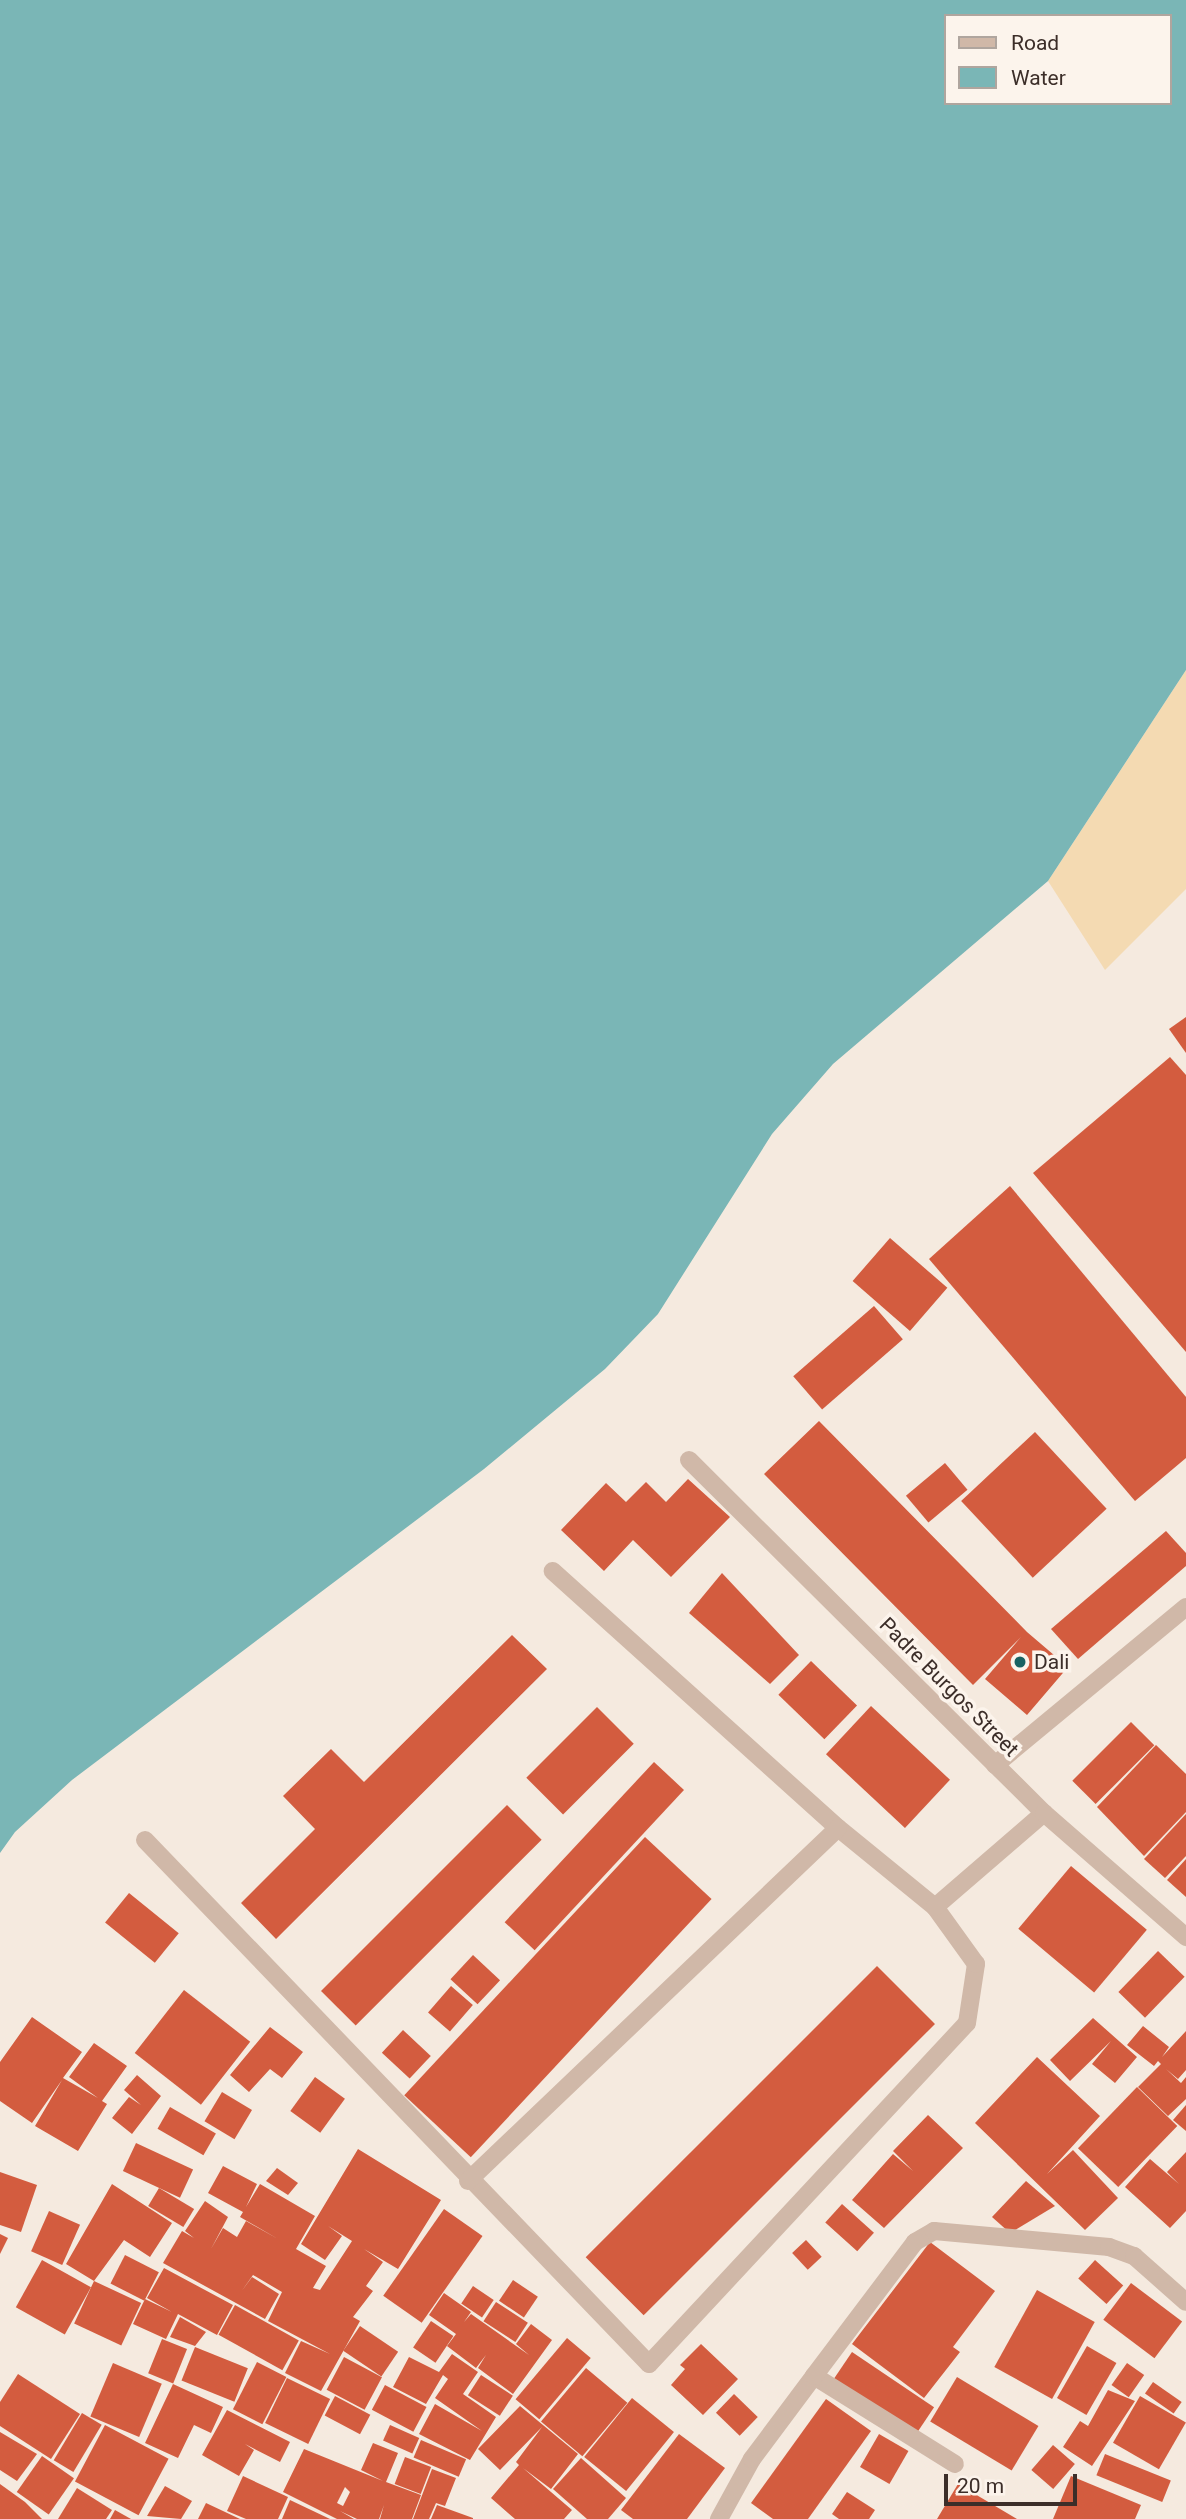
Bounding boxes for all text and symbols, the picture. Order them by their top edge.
legend [944,14,1172,105]
text: Road [1011,31,1059,55]
text: Water [1011,66,1066,90]
street label: Padre Burgos Street [874,1612,1024,1762]
place label: Dali [1034,1649,1069,1675]
marker: Dali [1012,1654,1028,1670]
scale bar [948,2460,1081,2504]
text: 20 m [957,2474,1004,2498]

